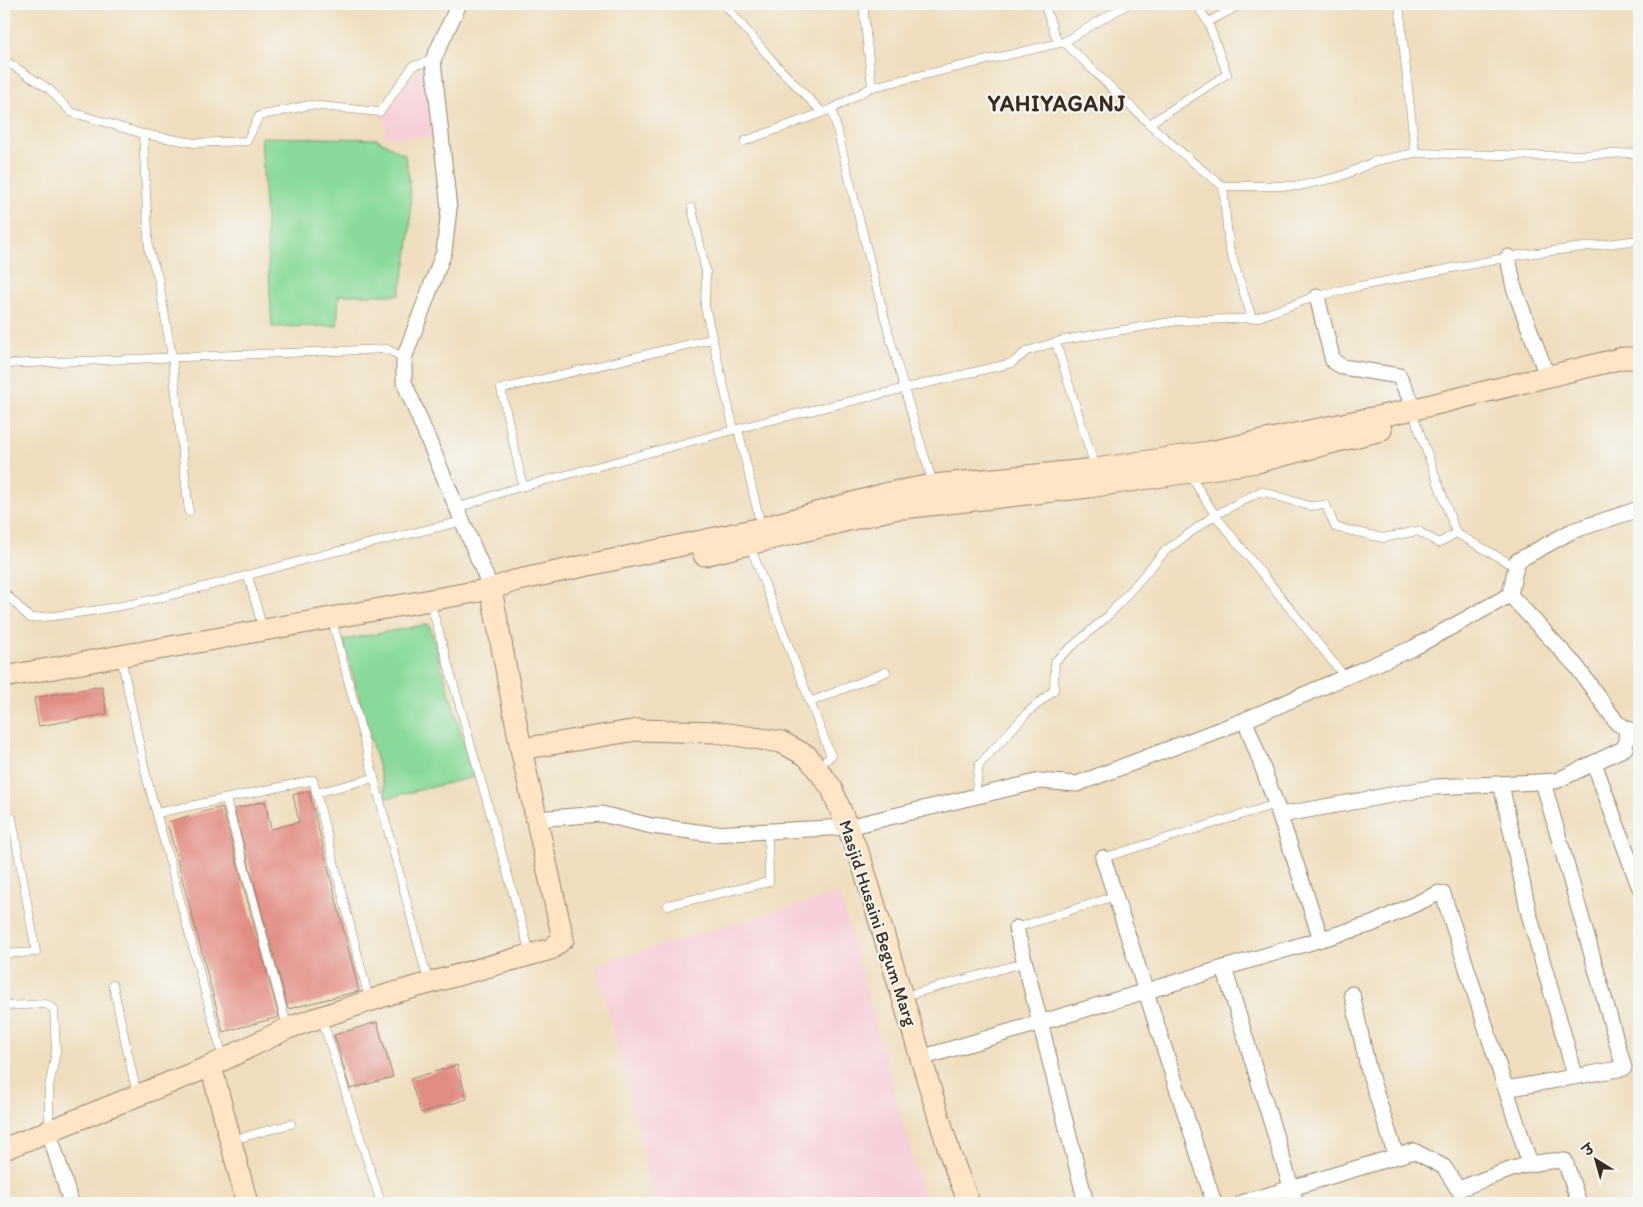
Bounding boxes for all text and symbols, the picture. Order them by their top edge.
district label: YAHIYAGANJ [987,90,1126,117]
street label: Masjid Husaini Begum Marg [834,817,922,1030]
north arrow [1570,1134,1620,1184]
text: उ [1578,1139,1599,1161]

